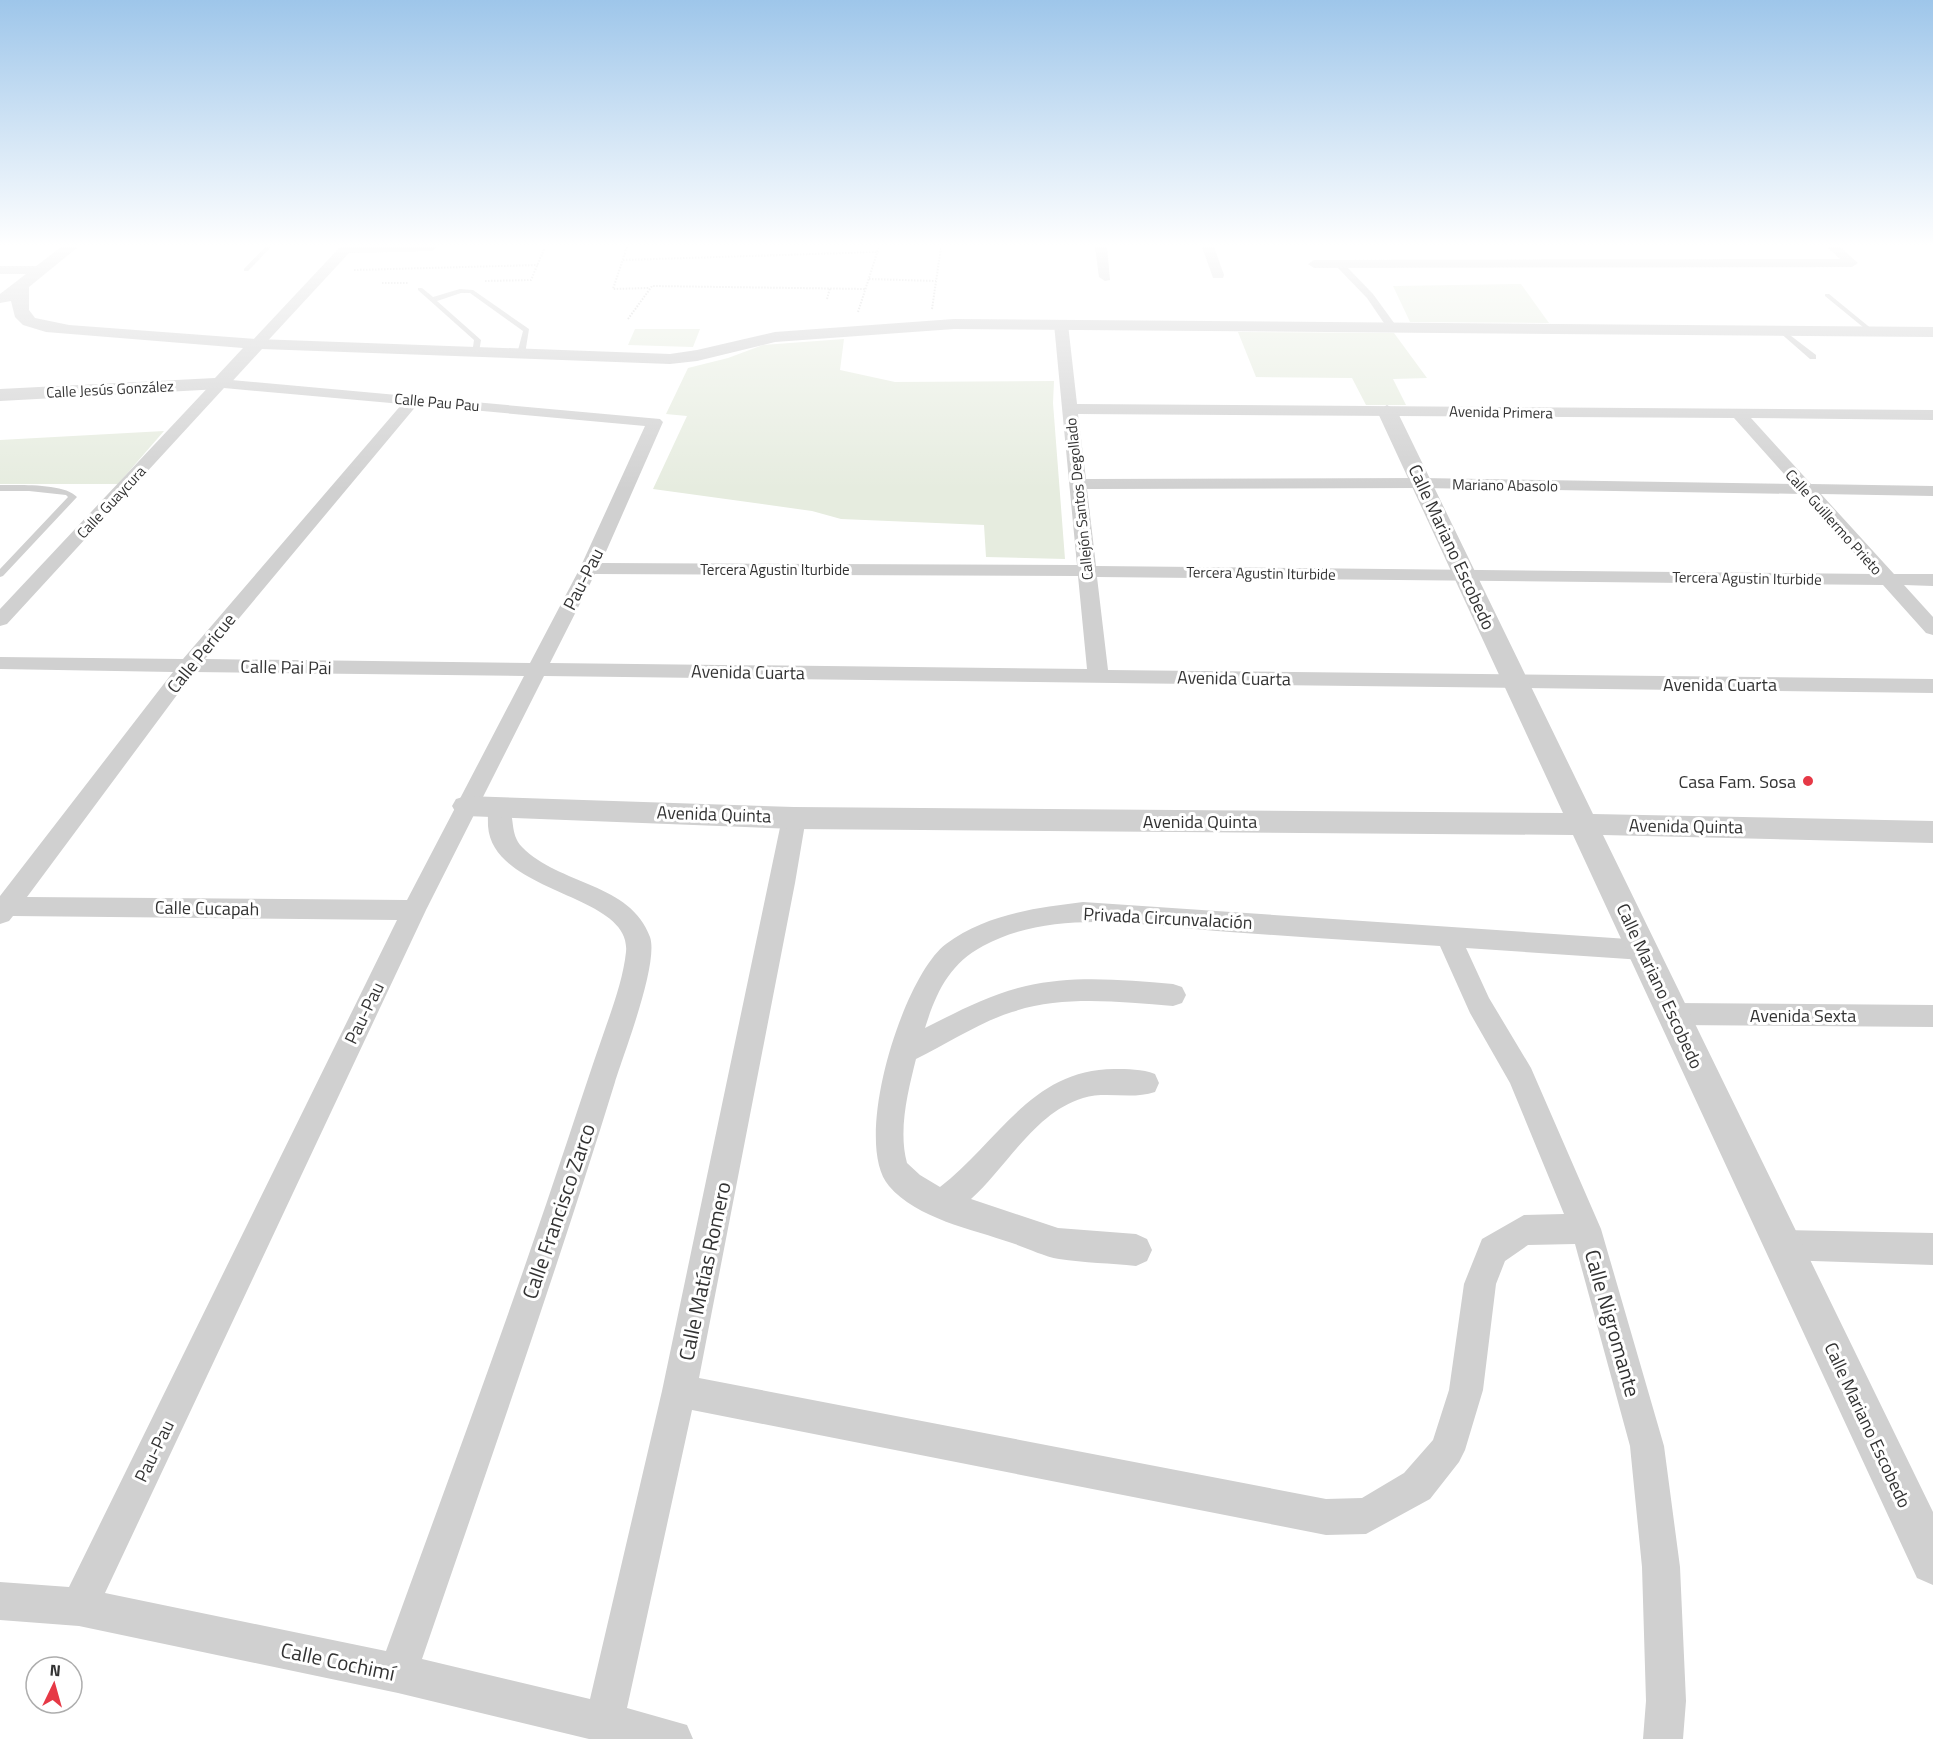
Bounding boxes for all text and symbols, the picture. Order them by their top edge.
street label: Calle Jesús González [46,374,175,404]
street label: Calle Pau Pau [393,387,481,417]
street label: Avenida Primera [1449,400,1553,424]
street label: Callejón Santos Degollado [1059,417,1099,581]
street label: Calle Guaycura [71,460,151,544]
street label: Calle Mariano Escobedo [1402,460,1502,634]
street label: Calle Guillermo Prieto [1780,464,1888,580]
street label: Mariano Abasolo [1452,473,1558,497]
street label: Pau-Pau [556,543,610,615]
street label: Tercera Agustin Iturbide [700,558,850,581]
street label: Tercera Agustin Iturbide [1186,560,1336,586]
street label: Tercera Agustin Iturbide [1672,565,1822,591]
street label: Calle Pericue [160,607,242,699]
street label: Calle Pai Pai [240,653,332,681]
street label: Avenida Cuarta [691,658,805,686]
street label: Avenida Cuarta [1177,664,1291,692]
street label: Avenida Cuarta [1663,671,1777,698]
place label: Casa Fam. Sosa [1678,768,1796,795]
marker: Casa Fam. Sosa [1801,774,1815,788]
street label: Avenida Quinta [656,799,772,829]
street label: Avenida Quinta [1143,808,1257,835]
street label: Avenida Quinta [1629,812,1743,840]
street label: Calle Cucapah [155,894,259,922]
street label: Calle Mariano Escobedo [1610,899,1710,1073]
street label: Privada Circunvalación [1083,900,1253,936]
street label: Pau-Pau [337,977,391,1049]
street label: Avenida Sexta [1750,1002,1856,1029]
street label: Calle Francisco Zarco [513,1119,603,1303]
street label: Calle Matías Romero [669,1179,739,1363]
street label: Calle Nigromante [1577,1246,1649,1400]
street label: Calle Mariano Escobedo [1818,1338,1918,1512]
street label: Pau-Pau [127,1415,181,1487]
street label: Calle Cochimí [278,1633,400,1689]
north arrow [24,1655,84,1715]
text: N [49,1658,62,1682]

